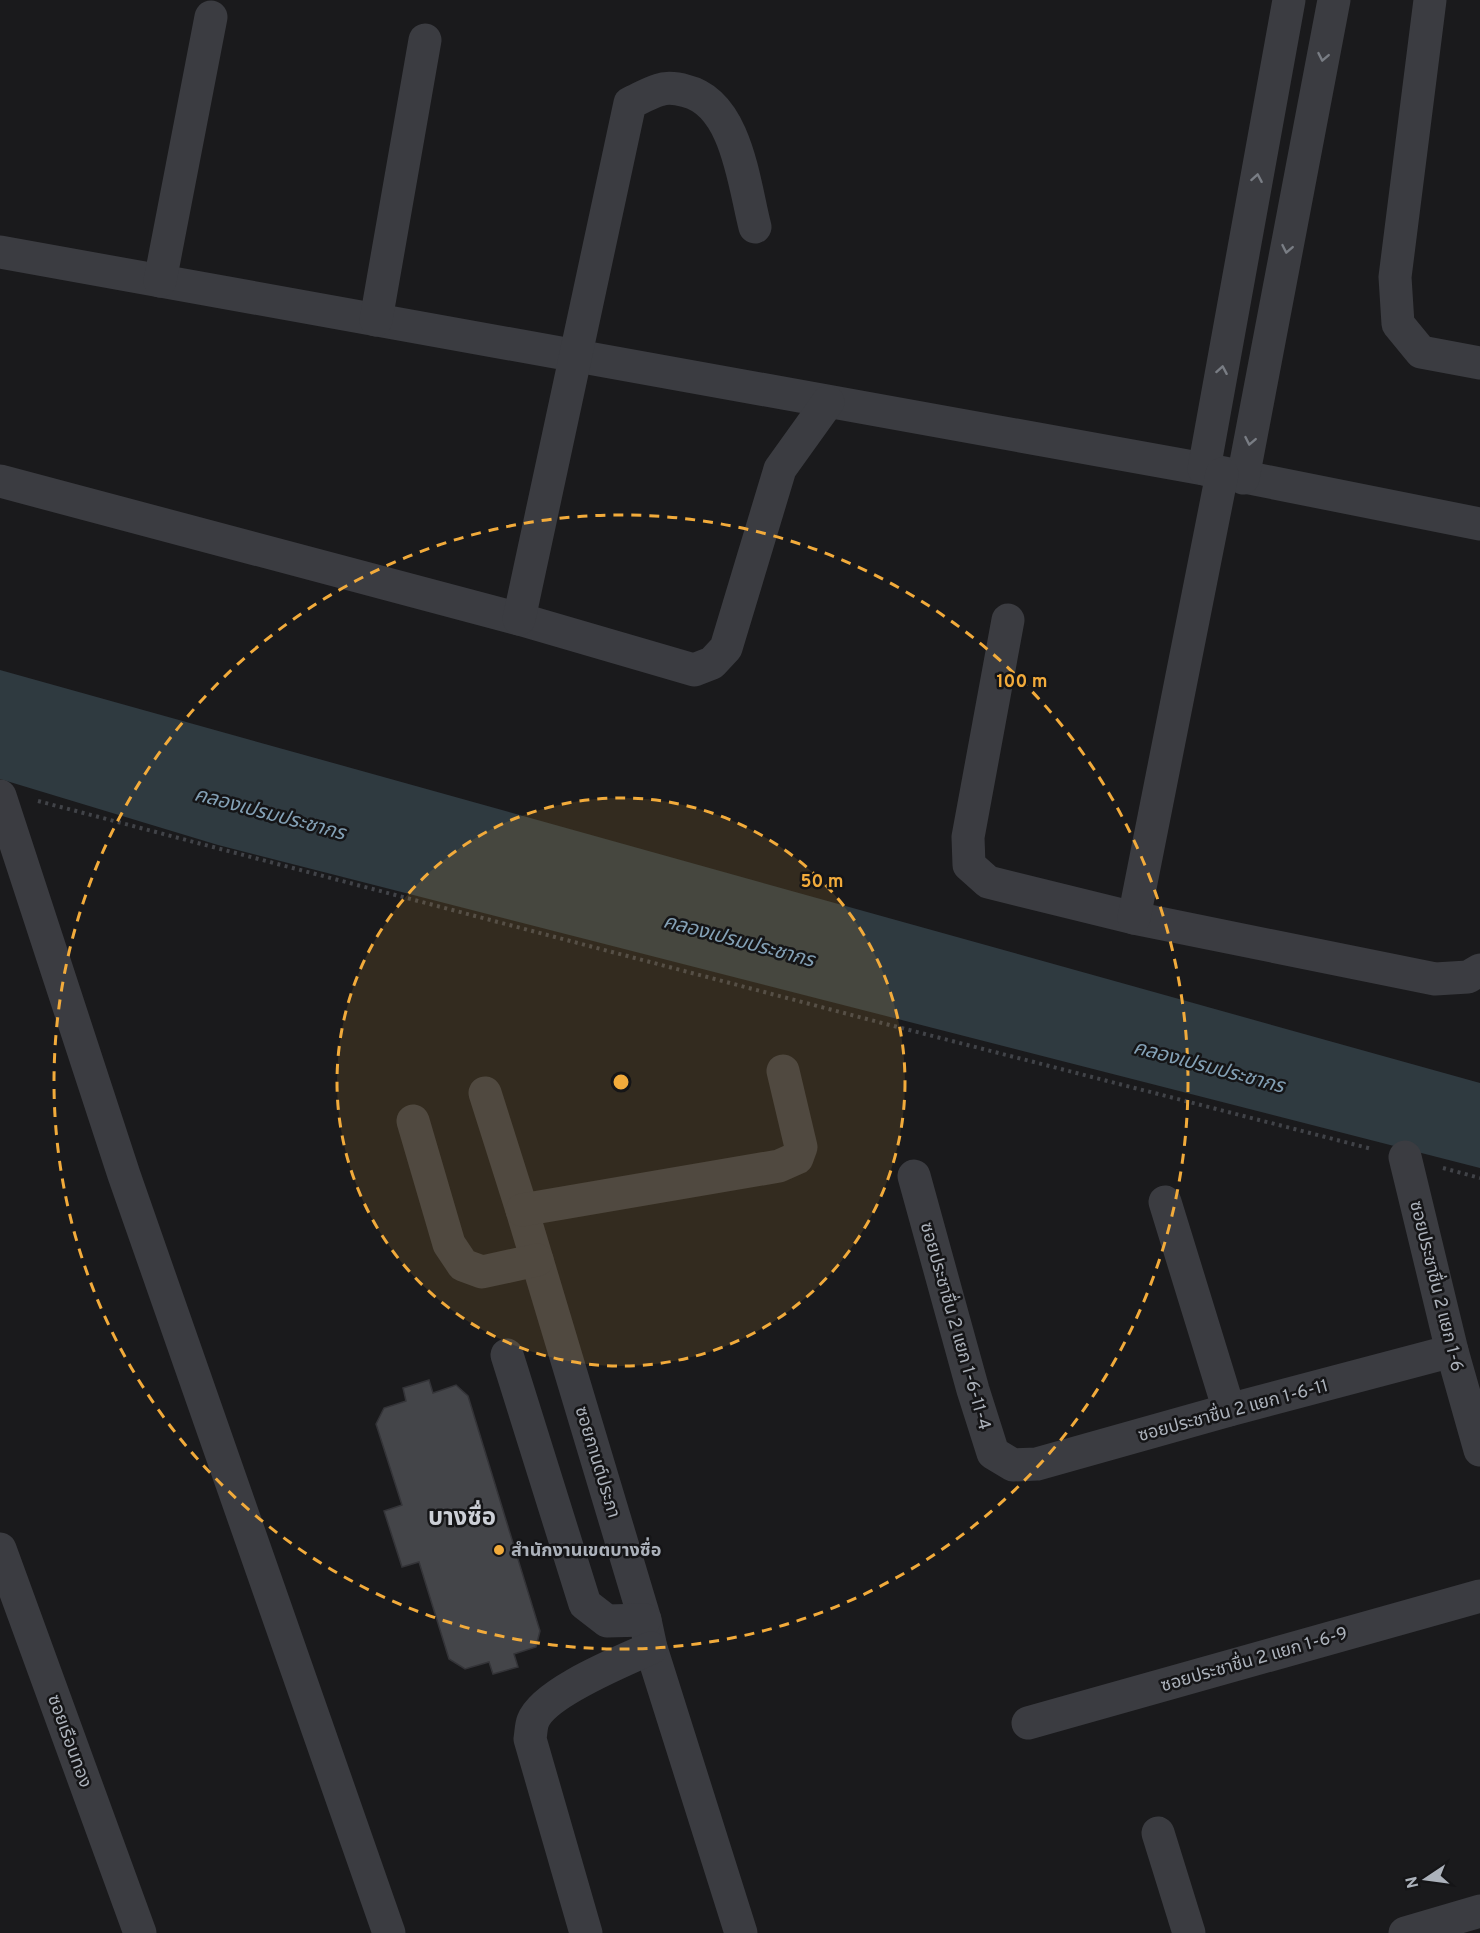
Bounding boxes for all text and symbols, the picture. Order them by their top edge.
one-way arrow [1317,52,1330,62]
one-way arrow [1250,173,1263,183]
one-way arrow [1281,244,1294,254]
one-way arrow [1215,365,1228,375]
one-way arrow [1244,435,1257,445]
text: 100 m [996,671,1048,694]
water label: คลองเปรมประชากร [191,782,349,848]
text: 50 m [800,871,844,894]
water label: คลองเปรมประชากร [660,909,818,975]
water label: คลองเปรมประชากร [1130,1035,1288,1101]
centre of rings [611,1072,631,1092]
street label: ซอยประชาชื่น 2 แยก 1-6 [1403,1198,1471,1374]
street label: ซอยประชาชื่น 2 แยก 1-6-11-4 [914,1219,998,1433]
street label: ซอยประชาชื่น 2 แยก 1-6-11 [1135,1372,1331,1448]
street label: ซอยกานต์ประภา [569,1404,624,1521]
district label: บางซื่อ [428,1500,496,1534]
place label: สำนักงานเขตบางซื่อ [511,1537,661,1563]
marker: สำนักงานเขตบางซื่อ [492,1543,506,1557]
street label: ซอยประชาชื่น 2 แยก 1-6-9 [1158,1620,1350,1698]
street label: ซอยเรือนทอง [41,1692,96,1791]
north arrow [1396,1849,1456,1909]
text: N [1402,1874,1424,1890]

